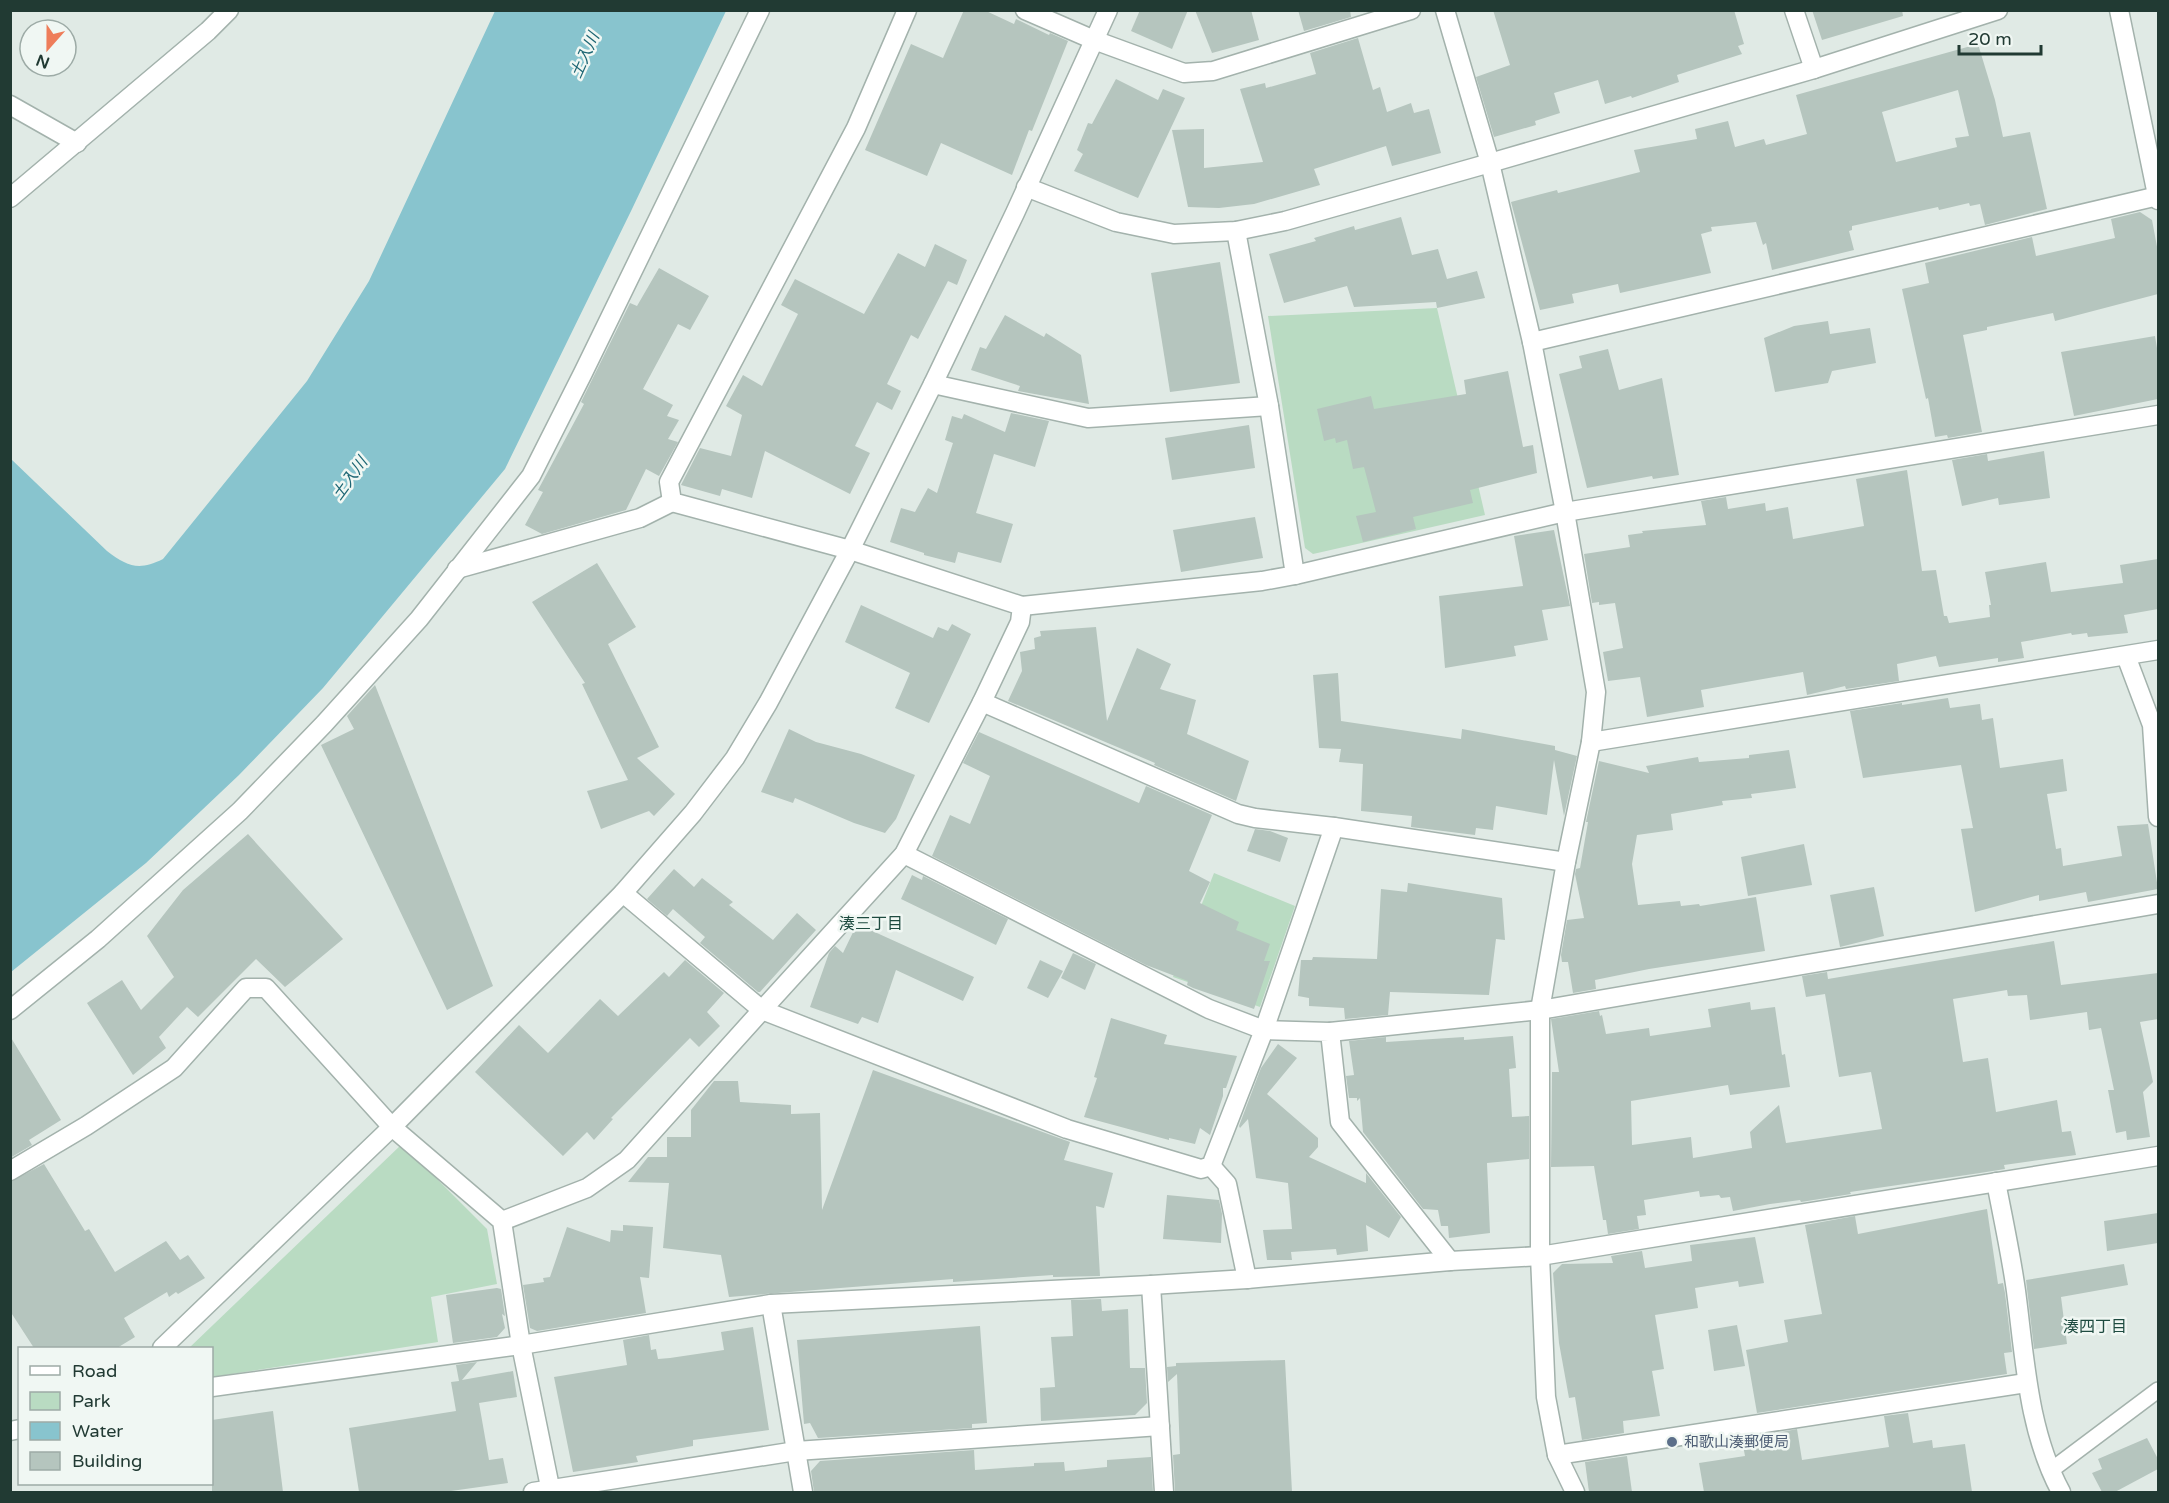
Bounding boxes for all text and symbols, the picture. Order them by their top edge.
north arrow [18,18,78,78]
scale bar [1959,18,2042,56]
water label: 土入川 [566,28,605,81]
text: 20 m [1968,28,2012,50]
text: N [33,49,53,73]
water label: 土入川 [328,452,373,504]
district label: 湊三丁目 [839,914,903,934]
district label: 湊四丁目 [2063,1317,2127,1337]
legend [18,1347,213,1485]
text: Road [72,1360,117,1382]
text: Park [72,1390,111,1412]
text: Water [72,1420,123,1442]
place label: 和歌山湊郵便局 [1684,1433,1789,1451]
marker: 和歌山湊郵便局 [1665,1435,1679,1449]
text: Building [72,1450,142,1472]

